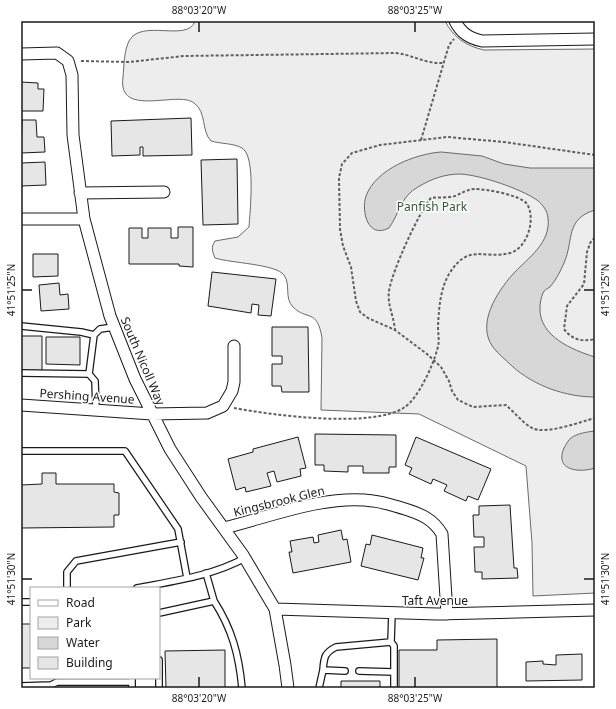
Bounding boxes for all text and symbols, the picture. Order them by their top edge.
text: 88°03'20"W [172,3,227,17]
text: 88°03'25"W [388,3,443,17]
park label: Panfish Park [397,198,468,215]
text: 41°51'25"N [4,264,18,316]
text: 41°51'25"N [598,264,612,316]
street label: South Nicoll Way [117,314,170,409]
street label: Pershing Avenue [39,384,135,408]
street label: Kingsbrook Glen [232,481,326,521]
text: 41°51'30"N [4,553,18,605]
text: 41°51'30"N [598,553,612,605]
legend [30,587,160,679]
street label: Taft Avenue [402,592,468,609]
text: Road [66,594,95,611]
text: Park [66,614,92,631]
text: Water [66,634,100,651]
text: Building [66,654,113,671]
text: 88°03'20"W [172,691,227,705]
text: 88°03'25"W [388,691,443,705]

